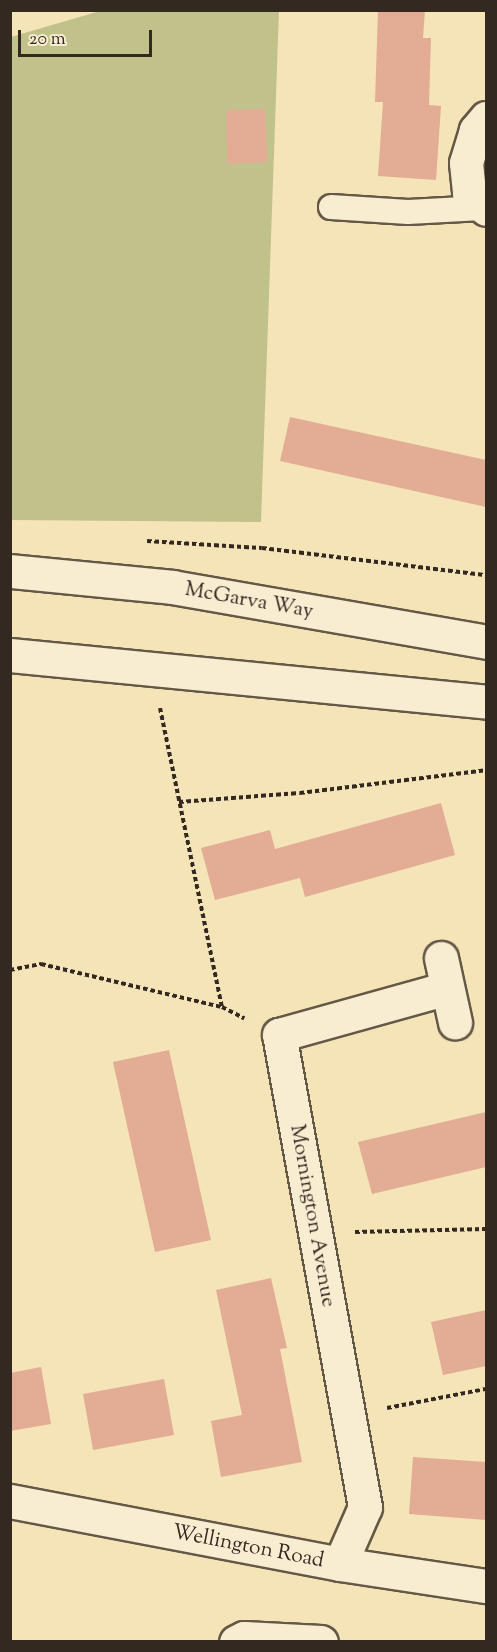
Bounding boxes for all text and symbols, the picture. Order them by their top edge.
scale bar [21,18,154,56]
text: 20 m [29,27,66,53]
street label: McGarva Way [183,577,315,625]
street label: Mornington Avenue [284,1123,340,1309]
street label: Wellington Road [170,1520,326,1574]

